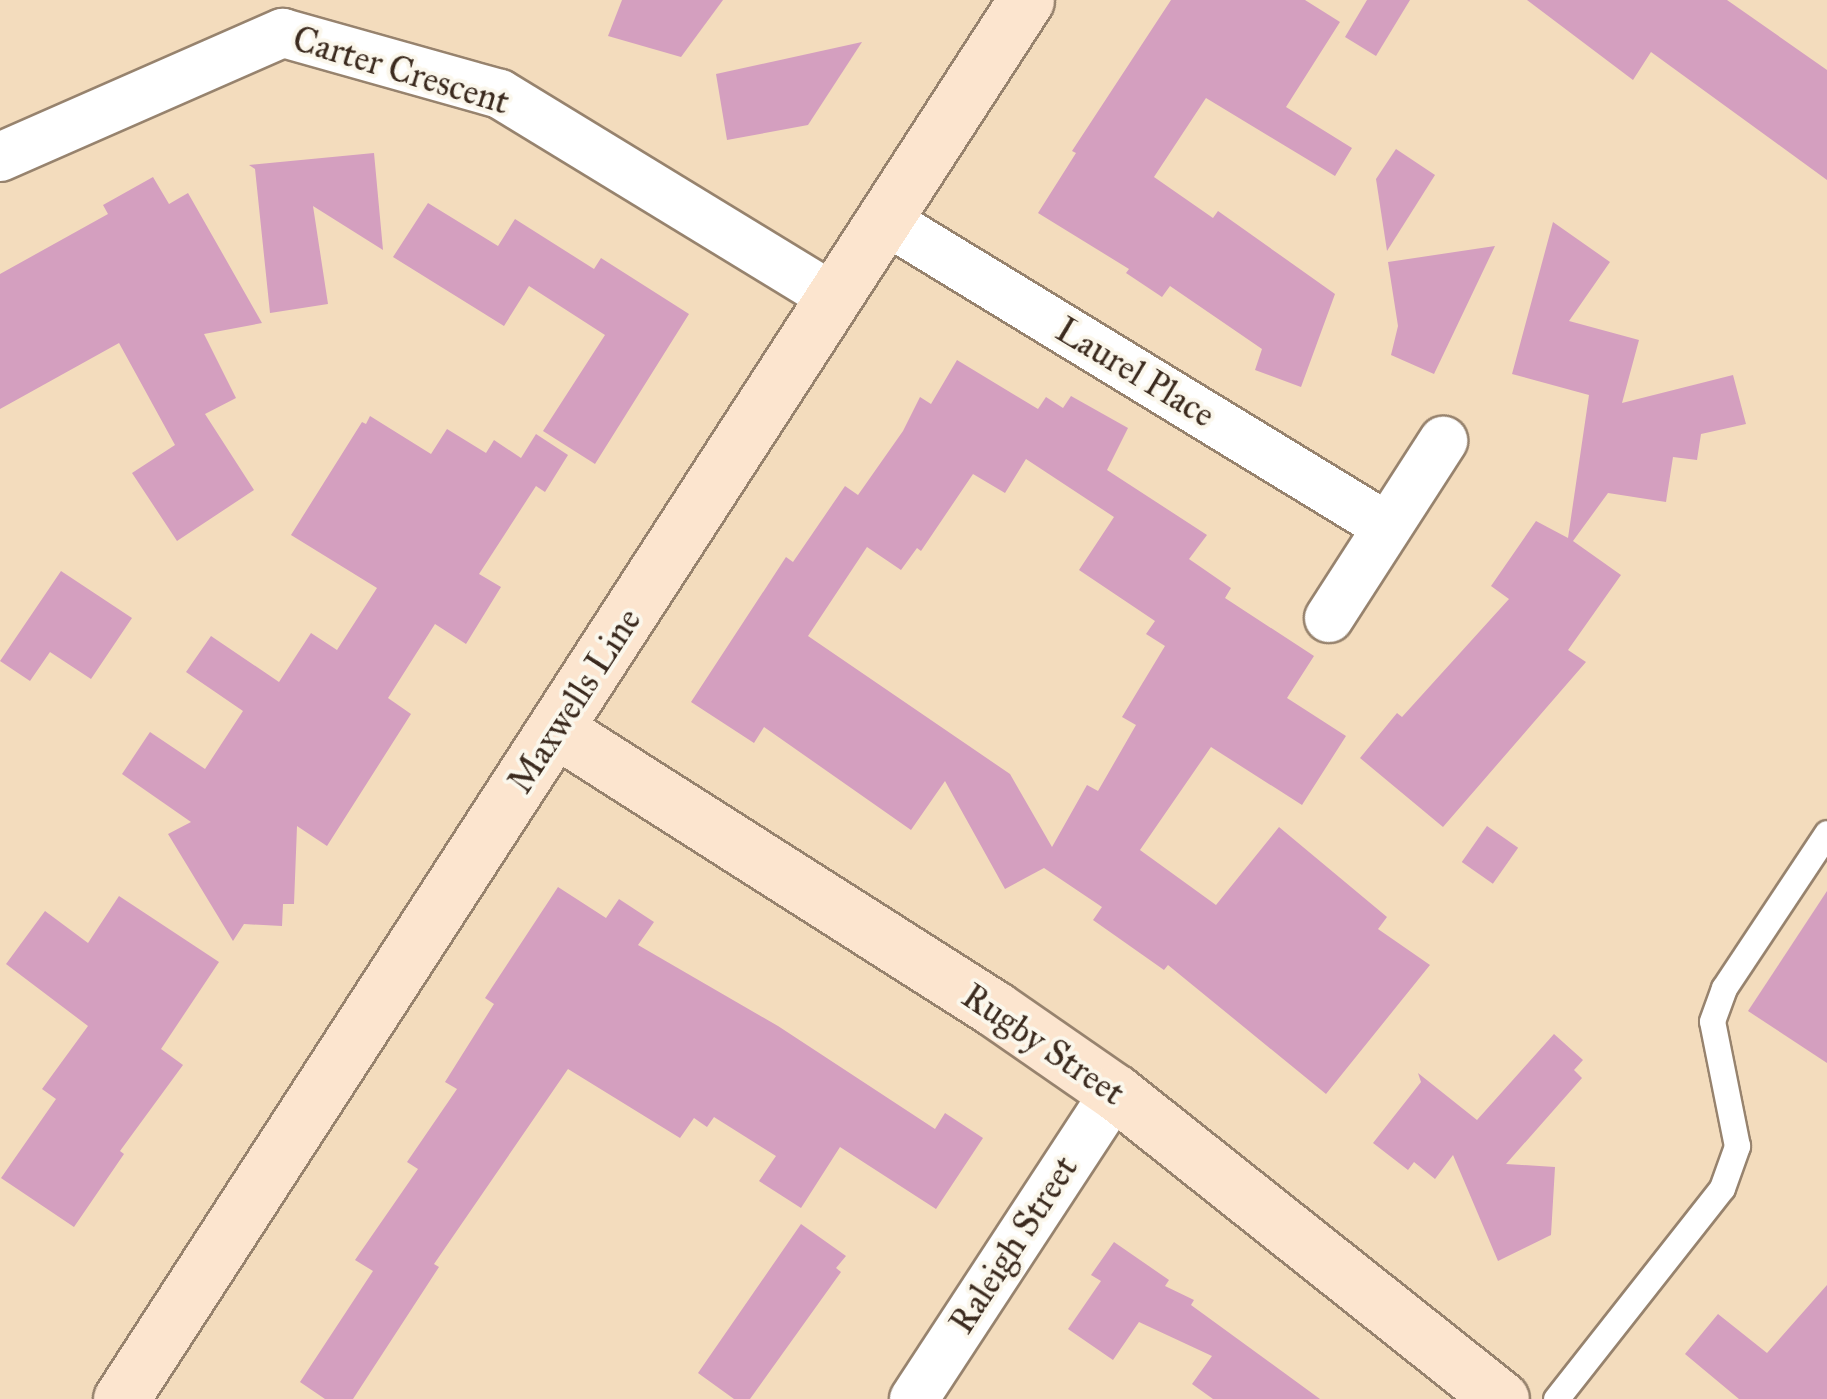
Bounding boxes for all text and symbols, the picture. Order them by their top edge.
street label: Carter Crescent [288,18,514,124]
street label: Laurel Place [1048,309,1222,437]
street label: Maxwells Line [500,601,650,801]
street label: Rugby Street [954,975,1132,1115]
street label: Raleigh Street [941,1148,1087,1342]

